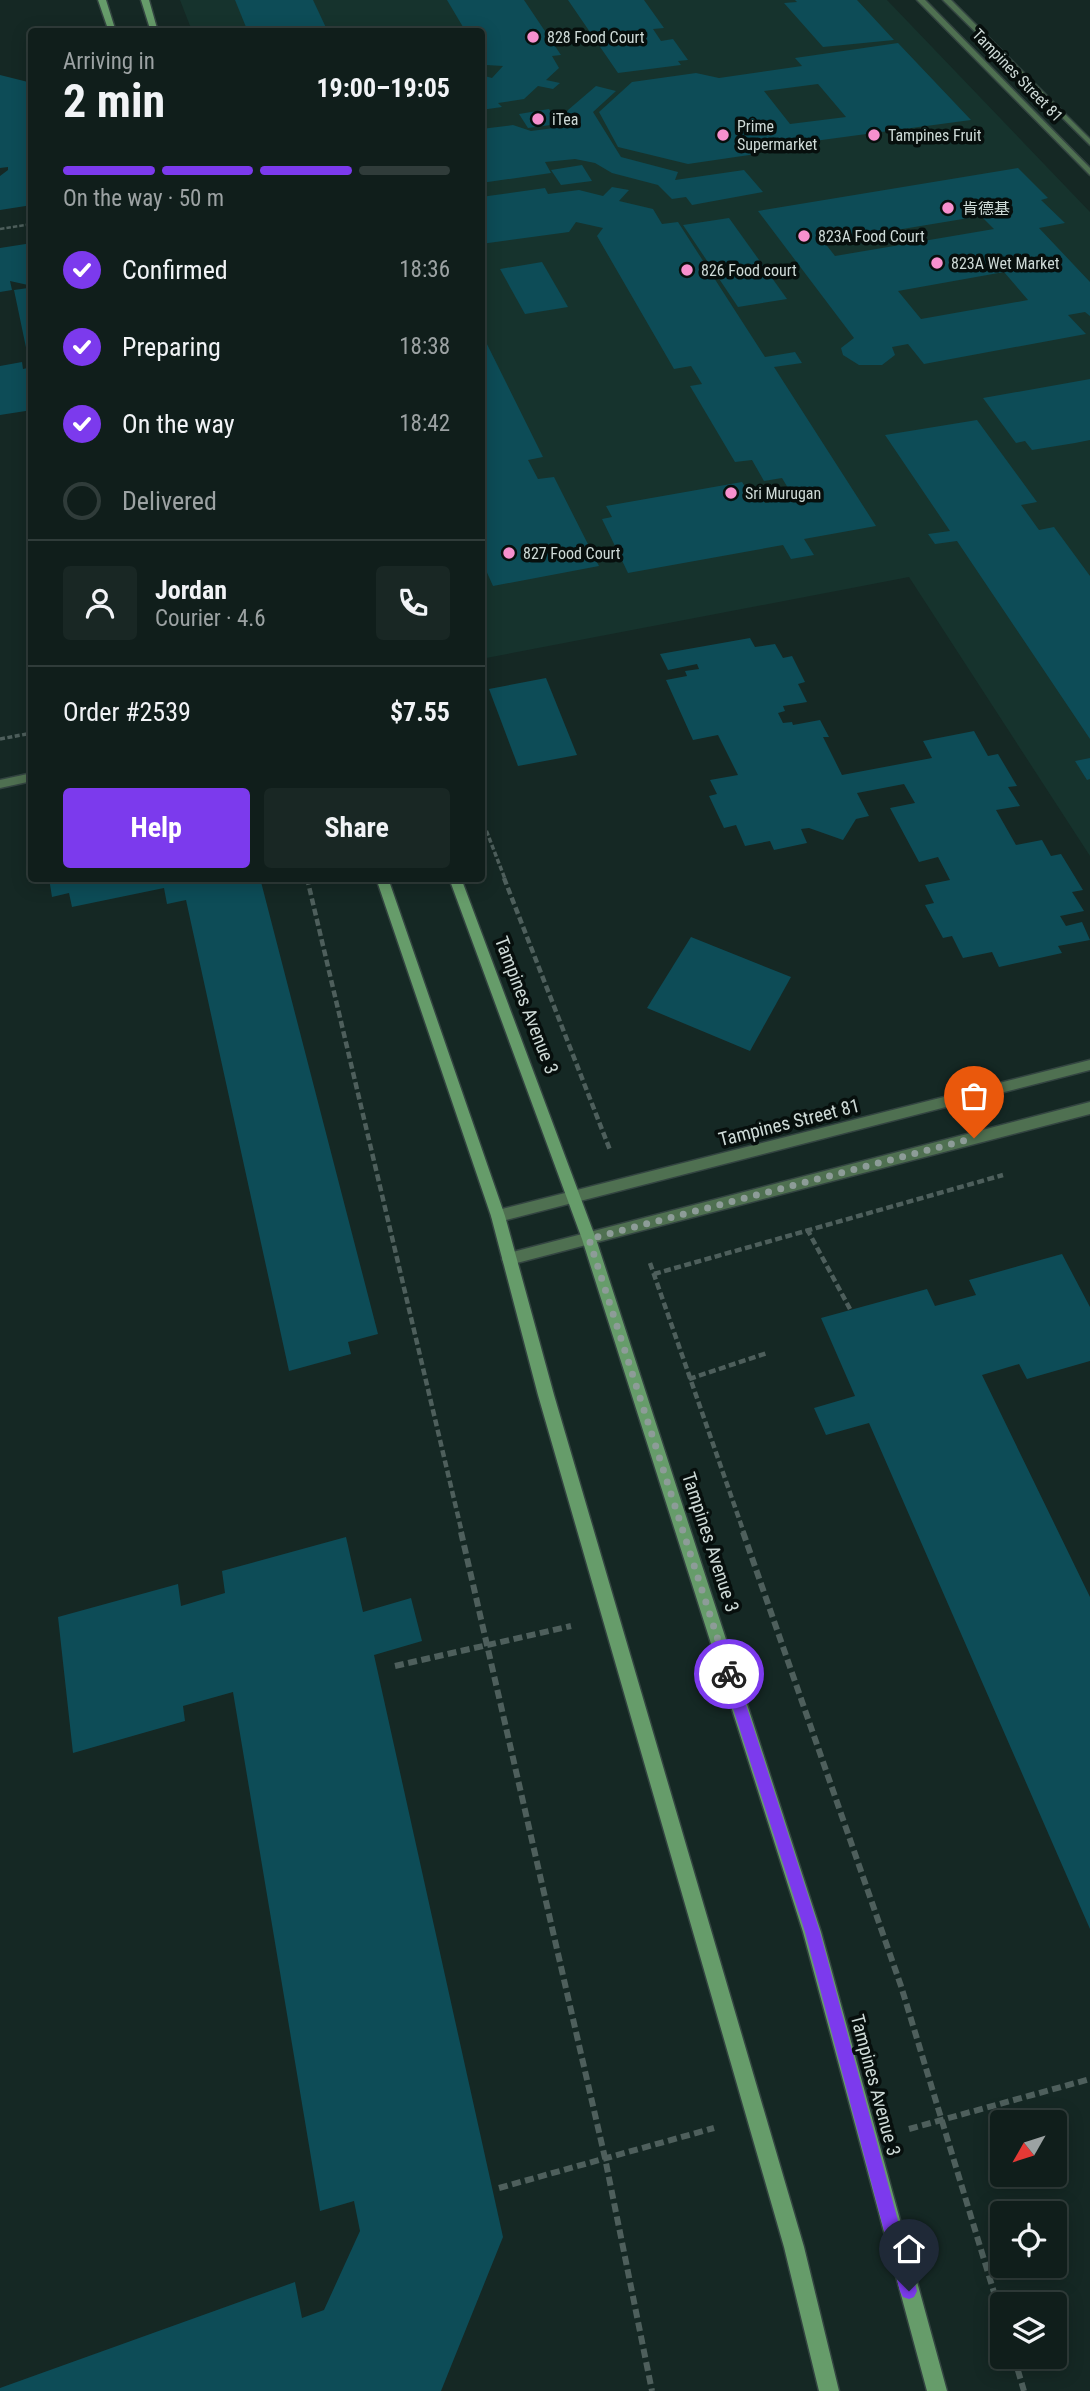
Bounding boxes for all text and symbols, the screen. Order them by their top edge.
street label: Tampines Street 81 [968,25,1067,126]
place label: 828 Food Court [547,28,645,47]
marker: 828 Food Court [525,29,541,45]
text: Arriving in [63,48,155,75]
text: 19:00–19:05 [316,73,450,103]
text: 2 min [63,74,165,128]
place label: iTea [552,110,578,129]
marker: iTea [530,111,546,127]
place label: Prime Supermarket [737,117,817,154]
place label: Tampines Fruit [888,126,982,145]
marker: Prime Supermarket [715,127,731,143]
marker: Tampines Fruit [866,127,882,143]
text: On the way · 50 m [63,185,224,212]
place label: 肯德基 [962,199,1010,218]
marker: 肯德基 [940,200,956,216]
place label: 823A Food Court [818,227,925,246]
marker: 823A Food Court [796,228,812,244]
icon: check [63,251,101,289]
place label: 823A Wet Market [951,254,1060,273]
text: Confirmed [122,255,228,285]
marker: 823A Wet Market [929,255,945,271]
text: 18:36 [399,256,450,283]
place label: 826 Food court [701,261,797,280]
marker: 826 Food court [679,262,695,278]
icon: check [63,328,101,366]
text: Preparing [122,332,221,362]
text: 18:38 [399,333,450,360]
icon: check [63,405,101,443]
text: On the way [122,409,235,439]
text: 18:42 [399,410,450,437]
place label: Sri Murugan [745,484,821,503]
marker: Sri Murugan [723,485,739,501]
text: Delivered [122,486,217,516]
place label: 827 Food Court [523,544,621,563]
marker: 827 Food Court [501,545,517,561]
button: person [63,566,137,640]
button: phone [376,566,450,640]
text: Jordan [155,575,227,605]
text: Courier · 4.6 [155,605,266,632]
text: Order #2539 [63,697,191,727]
text: $7.55 [390,697,450,727]
button: Help [63,788,250,868]
button: Share [264,788,450,868]
street label: Tampines Avenue 3 [490,933,563,1077]
pin [944,1066,1004,1138]
icon: bag [955,1077,993,1115]
street label: Tampines Street 81 [716,1094,862,1151]
street label: Tampines Avenue 3 [677,1469,744,1615]
courier [694,1639,764,1709]
icon: bike [710,1655,748,1693]
street label: Tampines Avenue 3 [846,2012,905,2158]
north arrow [990,2110,1068,2188]
map controls [990,2110,1067,2369]
button: locate [990,2201,1067,2278]
pin [879,2219,939,2291]
icon: home [890,2230,928,2268]
button: layers [990,2292,1067,2369]

